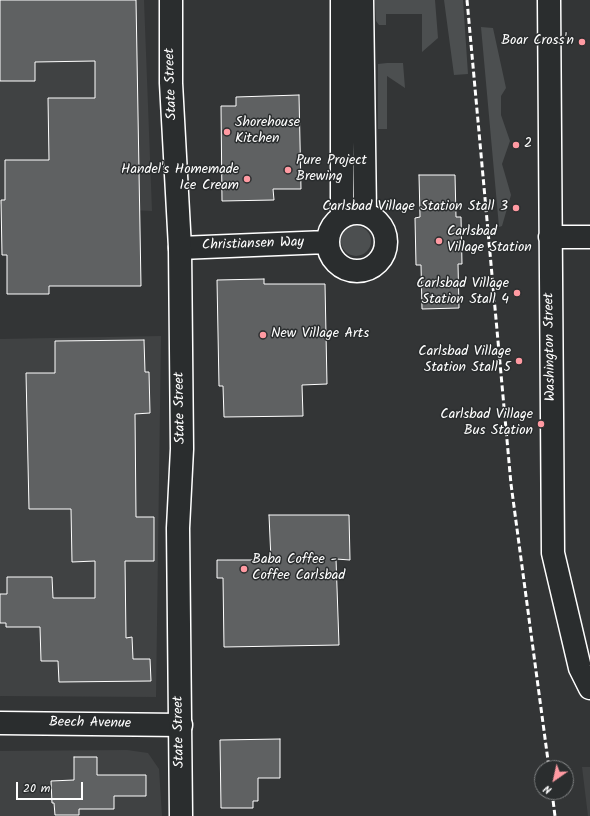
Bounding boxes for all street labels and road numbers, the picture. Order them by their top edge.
street label: State Street [162,48,182,120]
street label: Christiansen Way [202,235,304,255]
street label: Washington Street [542,292,560,402]
street label: State Street [172,372,190,444]
street label: State Street [171,696,189,768]
street label: Beech Avenue [49,715,131,733]

